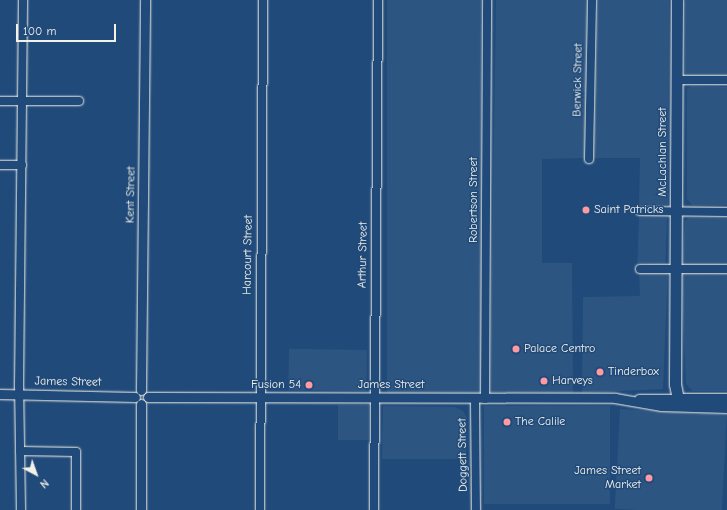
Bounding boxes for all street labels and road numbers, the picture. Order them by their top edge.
street label: Berwick Street [570,43,586,117]
street label: McLachlan Street [656,107,670,197]
street label: Robertson Street [467,157,481,243]
street label: Kent Street [123,166,139,224]
street label: Harcourt Street [240,215,256,295]
street label: Arthur Street [355,222,371,288]
street label: James Street [35,374,101,390]
street label: James Street [358,378,424,392]
street label: Doggett Street [455,418,471,492]

